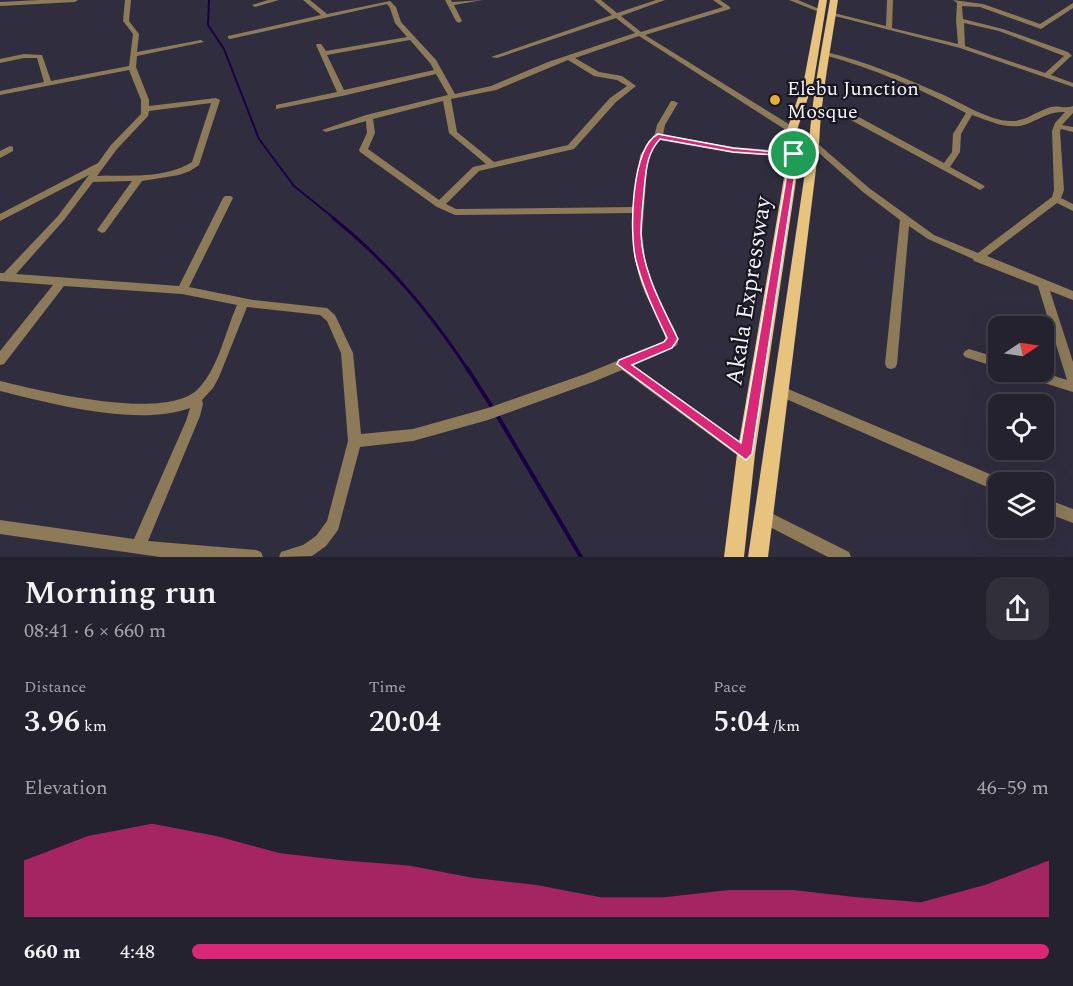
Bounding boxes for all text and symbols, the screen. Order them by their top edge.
place label: Elebu Junction Mosque [787,74,919,127]
marker: Elebu Junction Mosque [768,93,782,107]
pin [768,128,819,179]
icon: arrive [777,137,810,170]
street label: Akala Expressway [716,192,782,388]
north arrow [988,316,1054,382]
map controls [988,316,1054,538]
button: locate [988,394,1054,460]
button: layers [988,472,1054,538]
text: Morning run [24,568,217,618]
button: share [986,577,1049,640]
text: 08:41 · 6 × 660 m [24,616,166,646]
text: Distance [24,675,86,699]
text: Time [369,675,406,699]
text: Pace [713,675,746,699]
text: 3.96 [24,699,80,745]
text: 20:04 [369,699,441,745]
text: 5:04 [713,699,769,745]
text: km [80,714,107,738]
text: /km [769,714,800,738]
text: Elevation [24,773,108,803]
text: 46–59 m [977,773,1049,803]
text: 660 m [24,937,81,967]
text: 4:48 [120,937,155,967]

